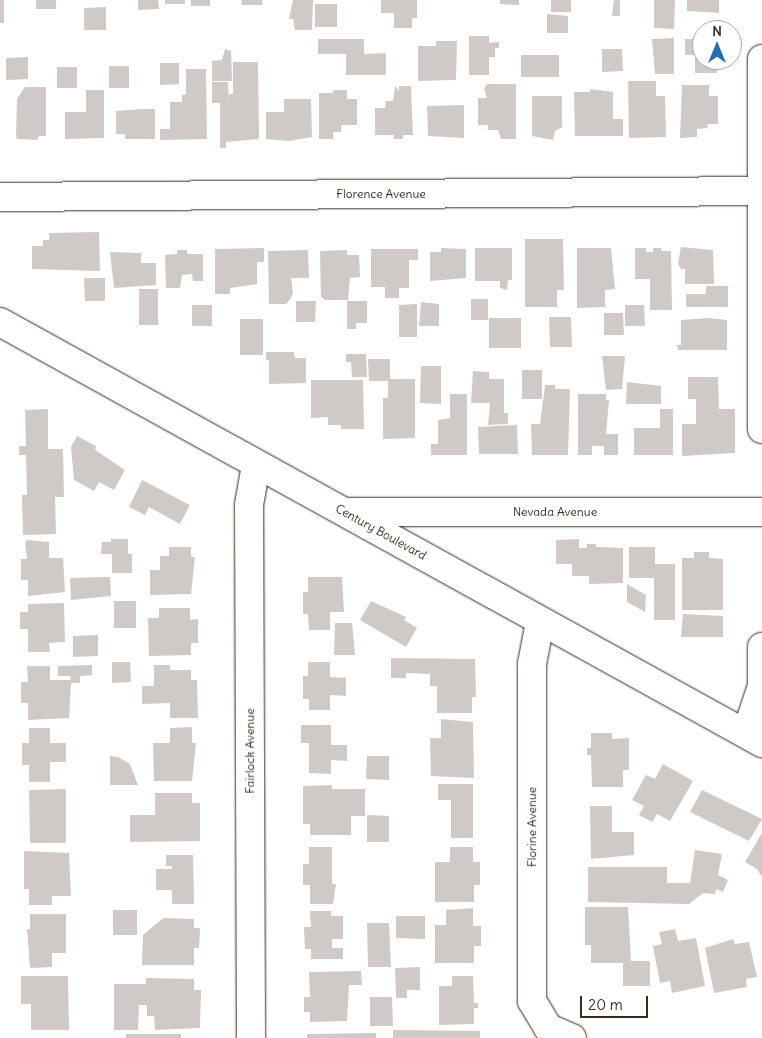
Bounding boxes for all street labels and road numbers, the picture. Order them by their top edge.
street label: Florence Avenue [336,187,426,201]
street label: Century Boulevard [333,501,429,563]
street label: Nevada Avenue [513,505,597,519]
street label: Fairlock Avenue [243,708,257,794]
street label: Florine Avenue [525,787,539,867]

